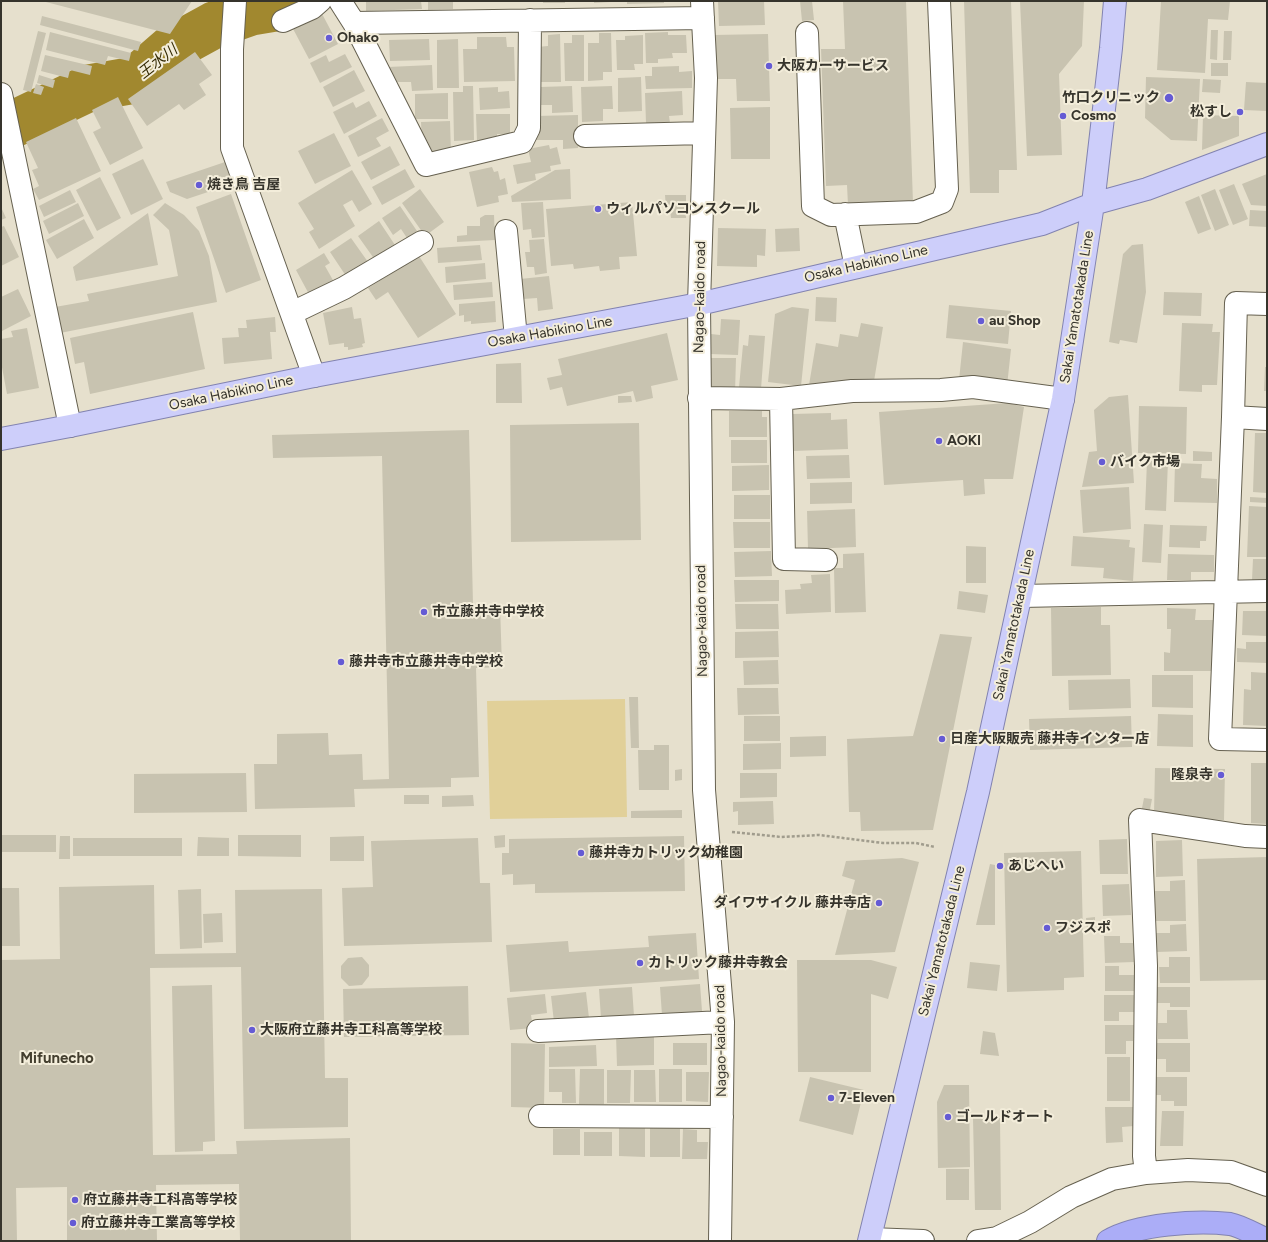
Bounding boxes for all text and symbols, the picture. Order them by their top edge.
place label: Ohako [337,30,379,46]
marker: Ohako [324,33,334,43]
water label: 王水川 [135,41,181,83]
place label: 大阪カーサービス [777,58,889,74]
marker: 大阪カーサービス [764,61,774,71]
place label: 竹口クリニック [1062,90,1160,106]
marker: 竹口クリニック [1163,92,1175,104]
place label: 松すし [1190,104,1232,120]
marker: 松すし [1235,107,1245,117]
place label: Cosmo [1071,108,1116,124]
marker: Cosmo [1058,111,1068,121]
place label: 焼き鳥 吉屋 [207,177,280,193]
marker: 焼き鳥 吉屋 [194,180,204,190]
place label: ウィルパソコンスクール [606,201,760,217]
marker: ウィルパソコンスクール [593,204,603,214]
street label: Sakai Yamatotakada Line [1057,229,1097,385]
street label: Nagao-kaido road [691,241,709,353]
street label: Osaka Habikino Line [803,242,929,286]
street label: Osaka Habikino Line [486,313,614,351]
place label: au Shop [989,313,1041,329]
marker: au Shop [976,316,986,326]
street label: Osaka Habikino Line [167,372,295,414]
place label: AOKI [947,433,981,449]
marker: AOKI [934,436,944,446]
place label: バイク市場 [1110,454,1180,470]
marker: バイク市場 [1097,457,1107,467]
street label: Sakai Yamatotakada Line [990,548,1038,702]
street label: Nagao-kaido road [693,565,711,677]
place label: 市立藤井寺中学校 [432,604,544,620]
marker: 市立藤井寺中学校 [419,607,429,617]
place label: 藤井寺市立藤井寺中学校 [349,654,503,670]
marker: 藤井寺市立藤井寺中学校 [336,657,346,667]
place label: 日産大阪販売 藤井寺インター店 [950,731,1149,747]
marker: 日産大阪販売 藤井寺インター店 [937,734,947,744]
place label: 隆泉寺 [1171,767,1213,783]
marker: 隆泉寺 [1216,770,1226,780]
place label: 藤井寺カトリック幼稚園 [589,845,743,861]
marker: 藤井寺カトリック幼稚園 [576,848,586,858]
place label: あじへい [1008,858,1064,874]
marker: あじへい [995,861,1005,871]
street label: Sakai Yamatotakada Line [915,864,969,1018]
place label: ダイワサイクル 藤井寺店 [714,895,871,911]
marker: ダイワサイクル 藤井寺店 [874,898,884,908]
place label: フジスポ [1055,920,1111,936]
marker: フジスポ [1042,923,1052,933]
place label: カトリック藤井寺教会 [648,955,788,971]
marker: カトリック藤井寺教会 [635,958,645,968]
street label: Nagao-kaido road [712,985,730,1097]
place label: 大阪府立藤井寺工科高等学校 [260,1022,442,1038]
marker: 大阪府立藤井寺工科高等学校 [247,1025,257,1035]
district label: Mifunecho [20,1050,94,1068]
place label: 7-Eleven [839,1090,895,1106]
marker: 7-Eleven [826,1093,836,1103]
place label: ゴールドオート [956,1109,1054,1125]
marker: ゴールドオート [943,1112,953,1122]
place label: 府立藤井寺工科高等学校 [83,1192,237,1208]
marker: 府立藤井寺工科高等学校 [70,1195,80,1205]
place label: 府立藤井寺工業高等学校 [81,1215,235,1231]
marker: 府立藤井寺工業高等学校 [68,1218,78,1228]

